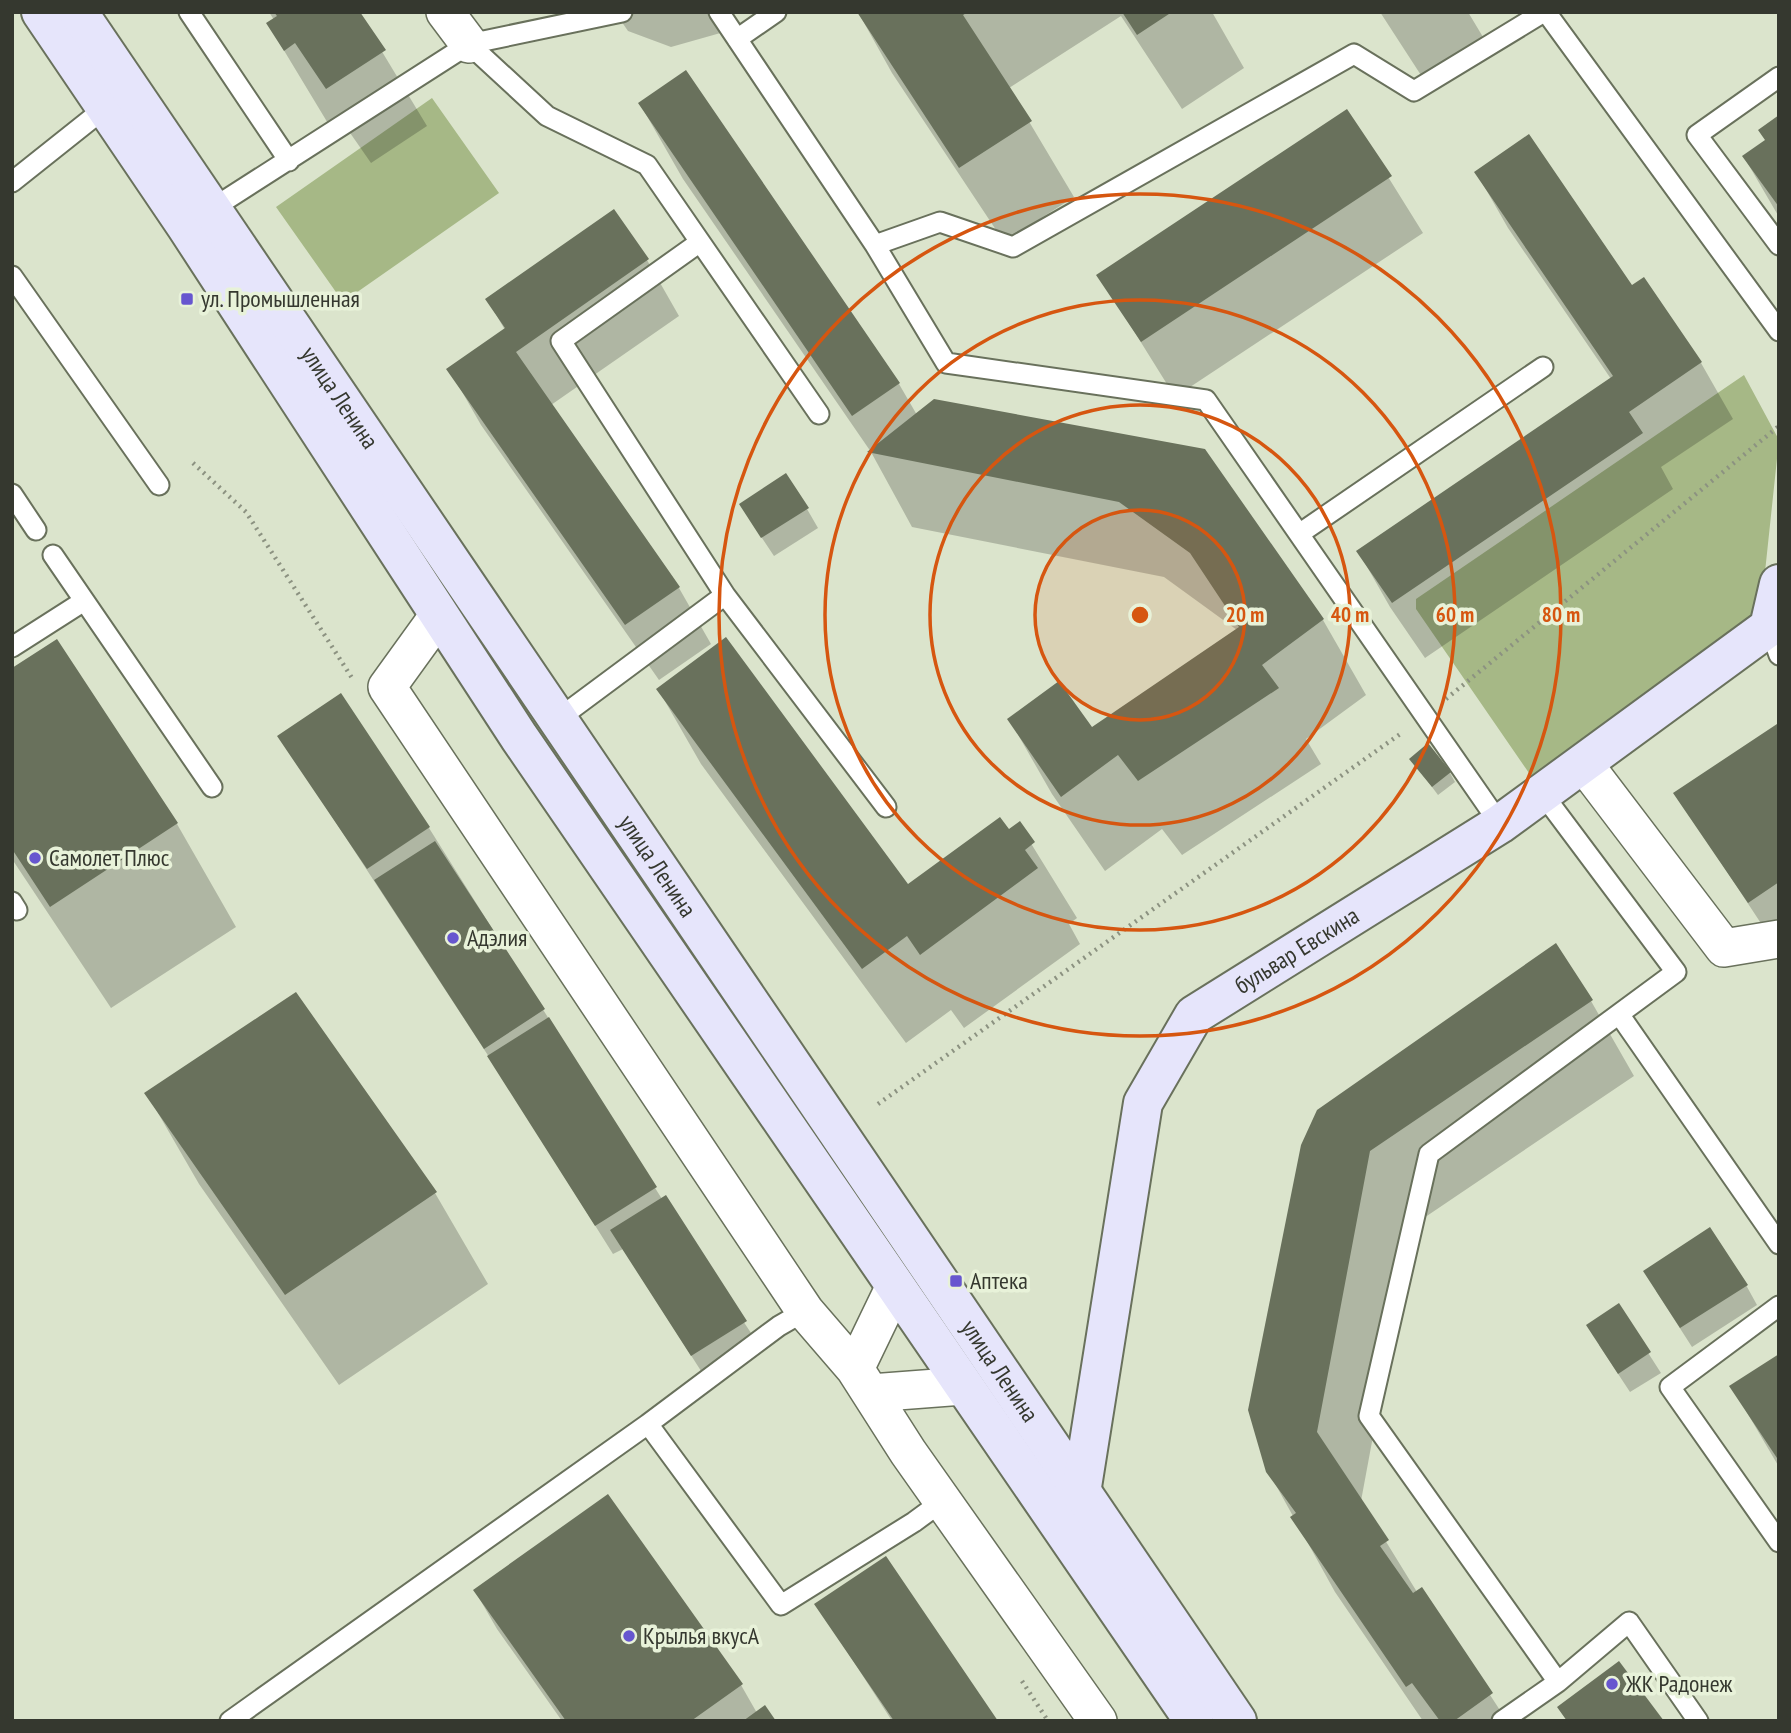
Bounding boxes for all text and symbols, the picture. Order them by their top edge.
place label: ул. Промышленная [201,283,360,314]
marker: ул. Промышленная [179,291,195,307]
street label: улица Ленина [294,340,386,455]
text: 20 m [1226,601,1264,628]
text: 40 m [1331,601,1369,628]
text: 60 m [1436,601,1474,628]
text: 80 m [1542,601,1580,628]
centre of rings [1128,603,1152,627]
street label: улица Ленина [612,809,703,923]
place label: Самолет Плюс [49,842,170,873]
marker: Самолет Плюс [27,850,43,866]
street label: бульвар Евскина [1229,900,1365,1001]
place label: Адэлия [467,922,527,953]
marker: Адэлия [445,930,461,946]
place label: Аптека [970,1265,1028,1296]
marker: Аптека [948,1273,964,1289]
street label: улица Ленина [954,1313,1046,1428]
place label: Крылья вкусА [643,1620,760,1651]
marker: Крылья вкусА [621,1628,637,1644]
place label: ЖК Радонеж [1625,1668,1733,1699]
marker: ЖК Радонеж [1604,1676,1620,1692]

